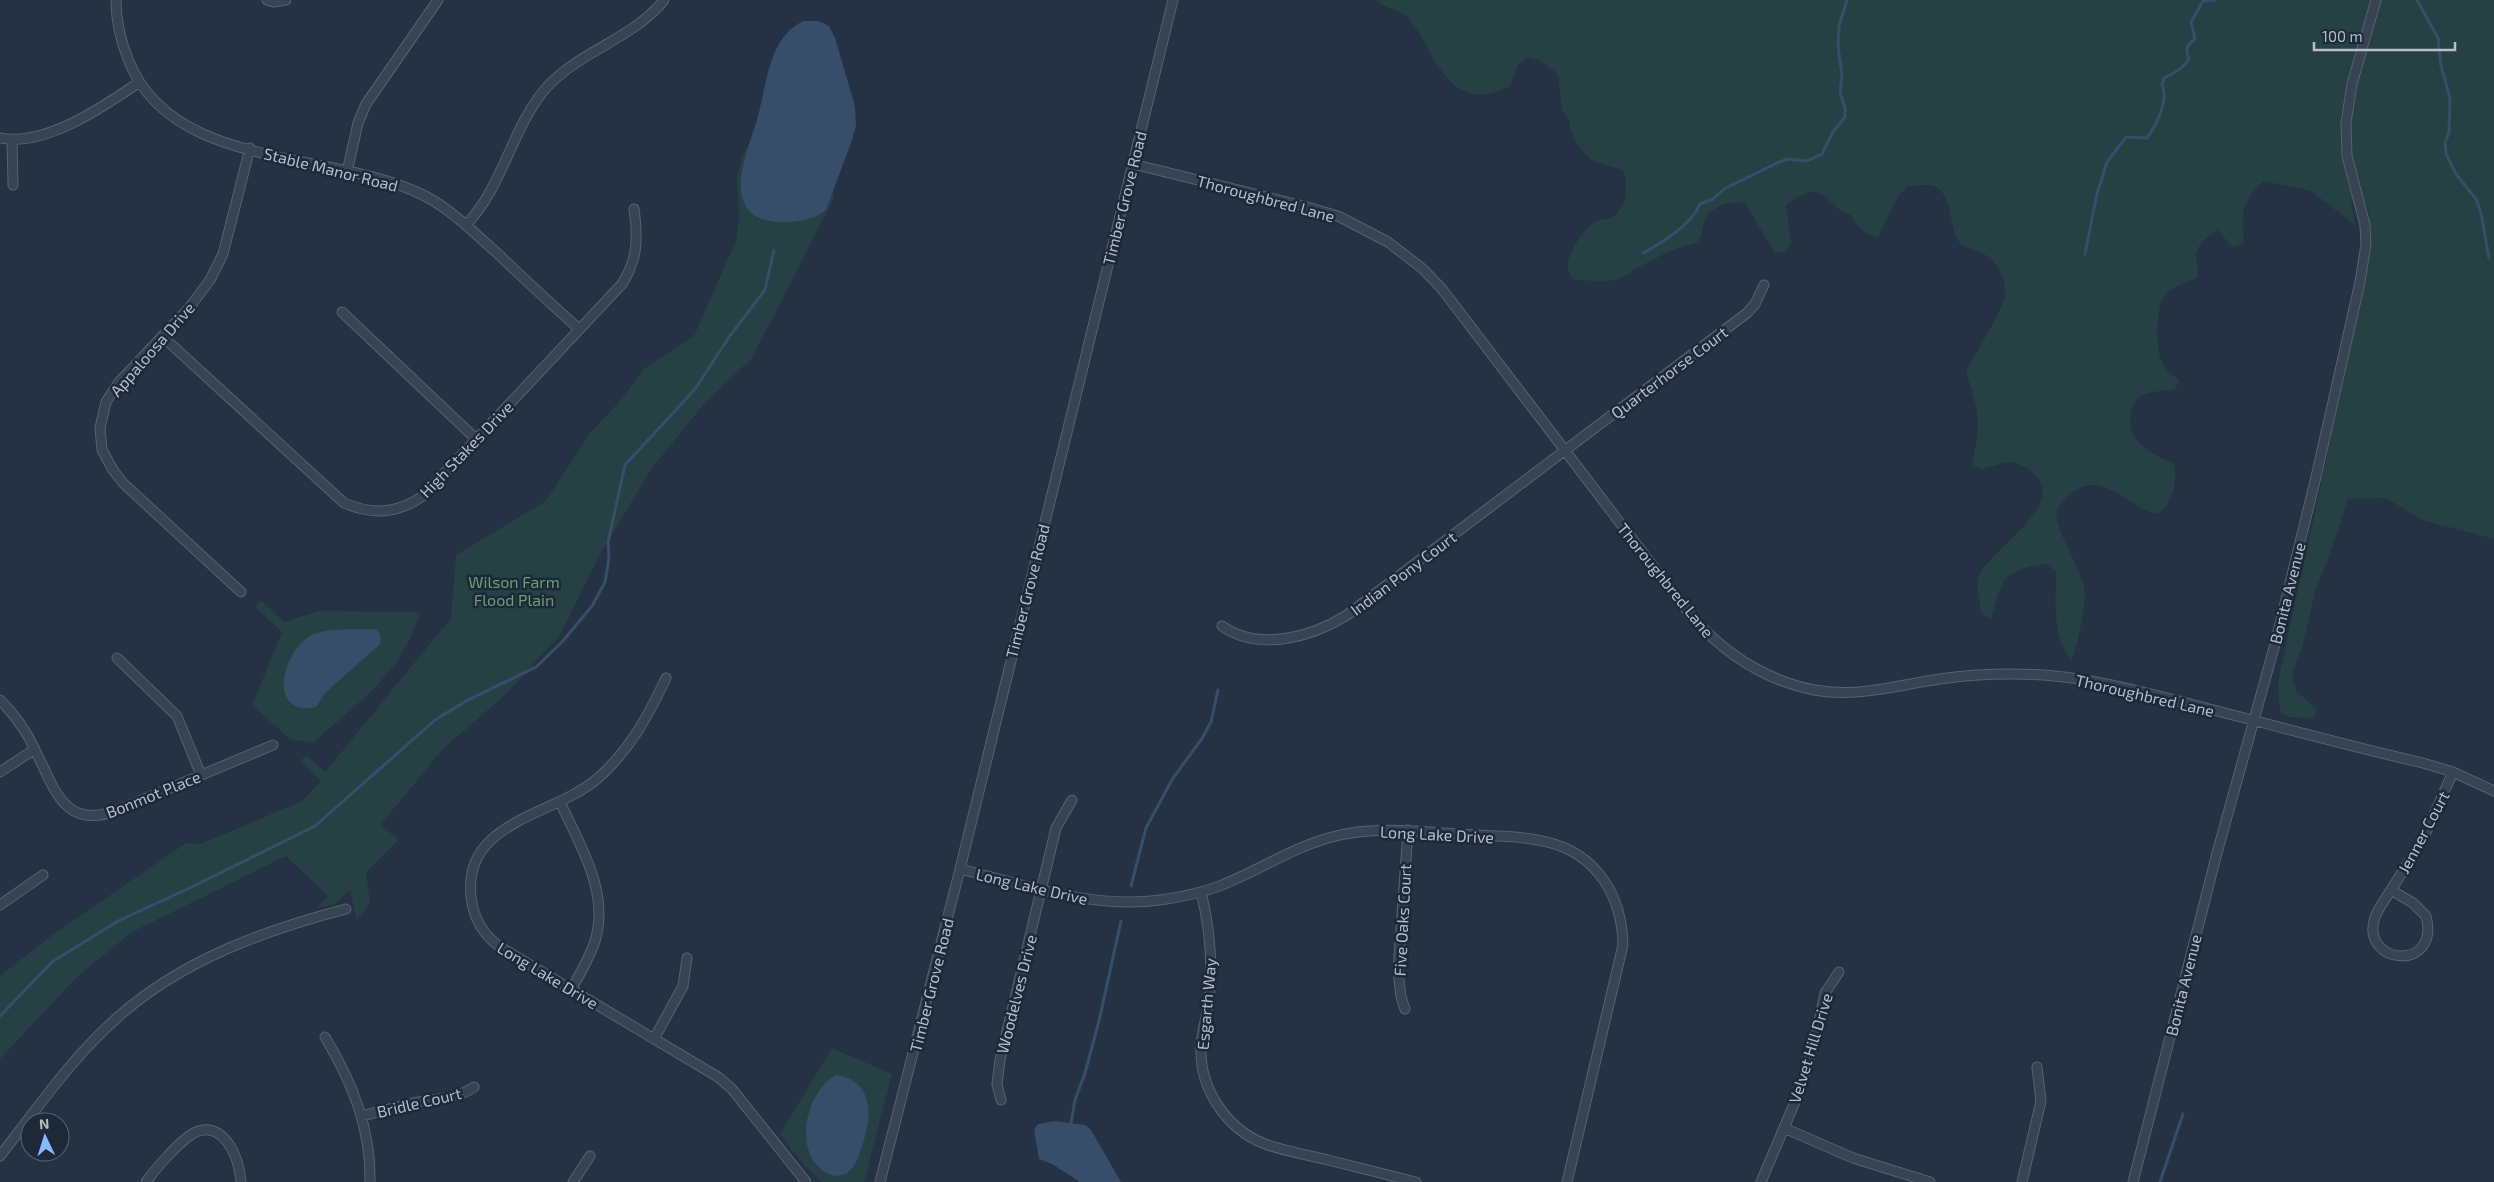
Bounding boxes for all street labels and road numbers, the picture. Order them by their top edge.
street label: Timber Grove Road [1098,129,1150,267]
street label: Stable Manor Road [262,143,400,195]
street label: Thoroughbred Lane [1195,170,1337,226]
street label: Appaloosa Drive [106,298,198,400]
street label: Quarterhorse Court [1607,322,1732,423]
street label: High Stakes Drive [415,397,517,501]
street label: Thoroughbred Lane [1614,519,1718,641]
street label: Timber Grove Road [1001,522,1053,660]
street label: Indian Pony Court [1346,527,1460,619]
street label: Bonita Avenue [2265,540,2309,646]
street label: Thoroughbred Lane [2074,670,2216,720]
street label: Bonmot Place [103,766,203,822]
street label: Jenner Court [2393,787,2453,877]
street label: Long Lake Drive [1380,822,1494,846]
street label: Five Oaks Court [1390,863,1414,977]
street label: Long Lake Drive [974,864,1090,908]
street label: Timber Grove Road [905,916,957,1054]
street label: Bonita Avenue [2161,932,2205,1038]
street label: Woodelves Drive [992,933,1040,1055]
street label: Long Lake Drive [494,937,602,1013]
street label: Esgarth Way [1193,957,1220,1051]
street label: Velvet Hill Drive [1784,991,1836,1105]
street label: Bridle Court [375,1083,463,1121]

